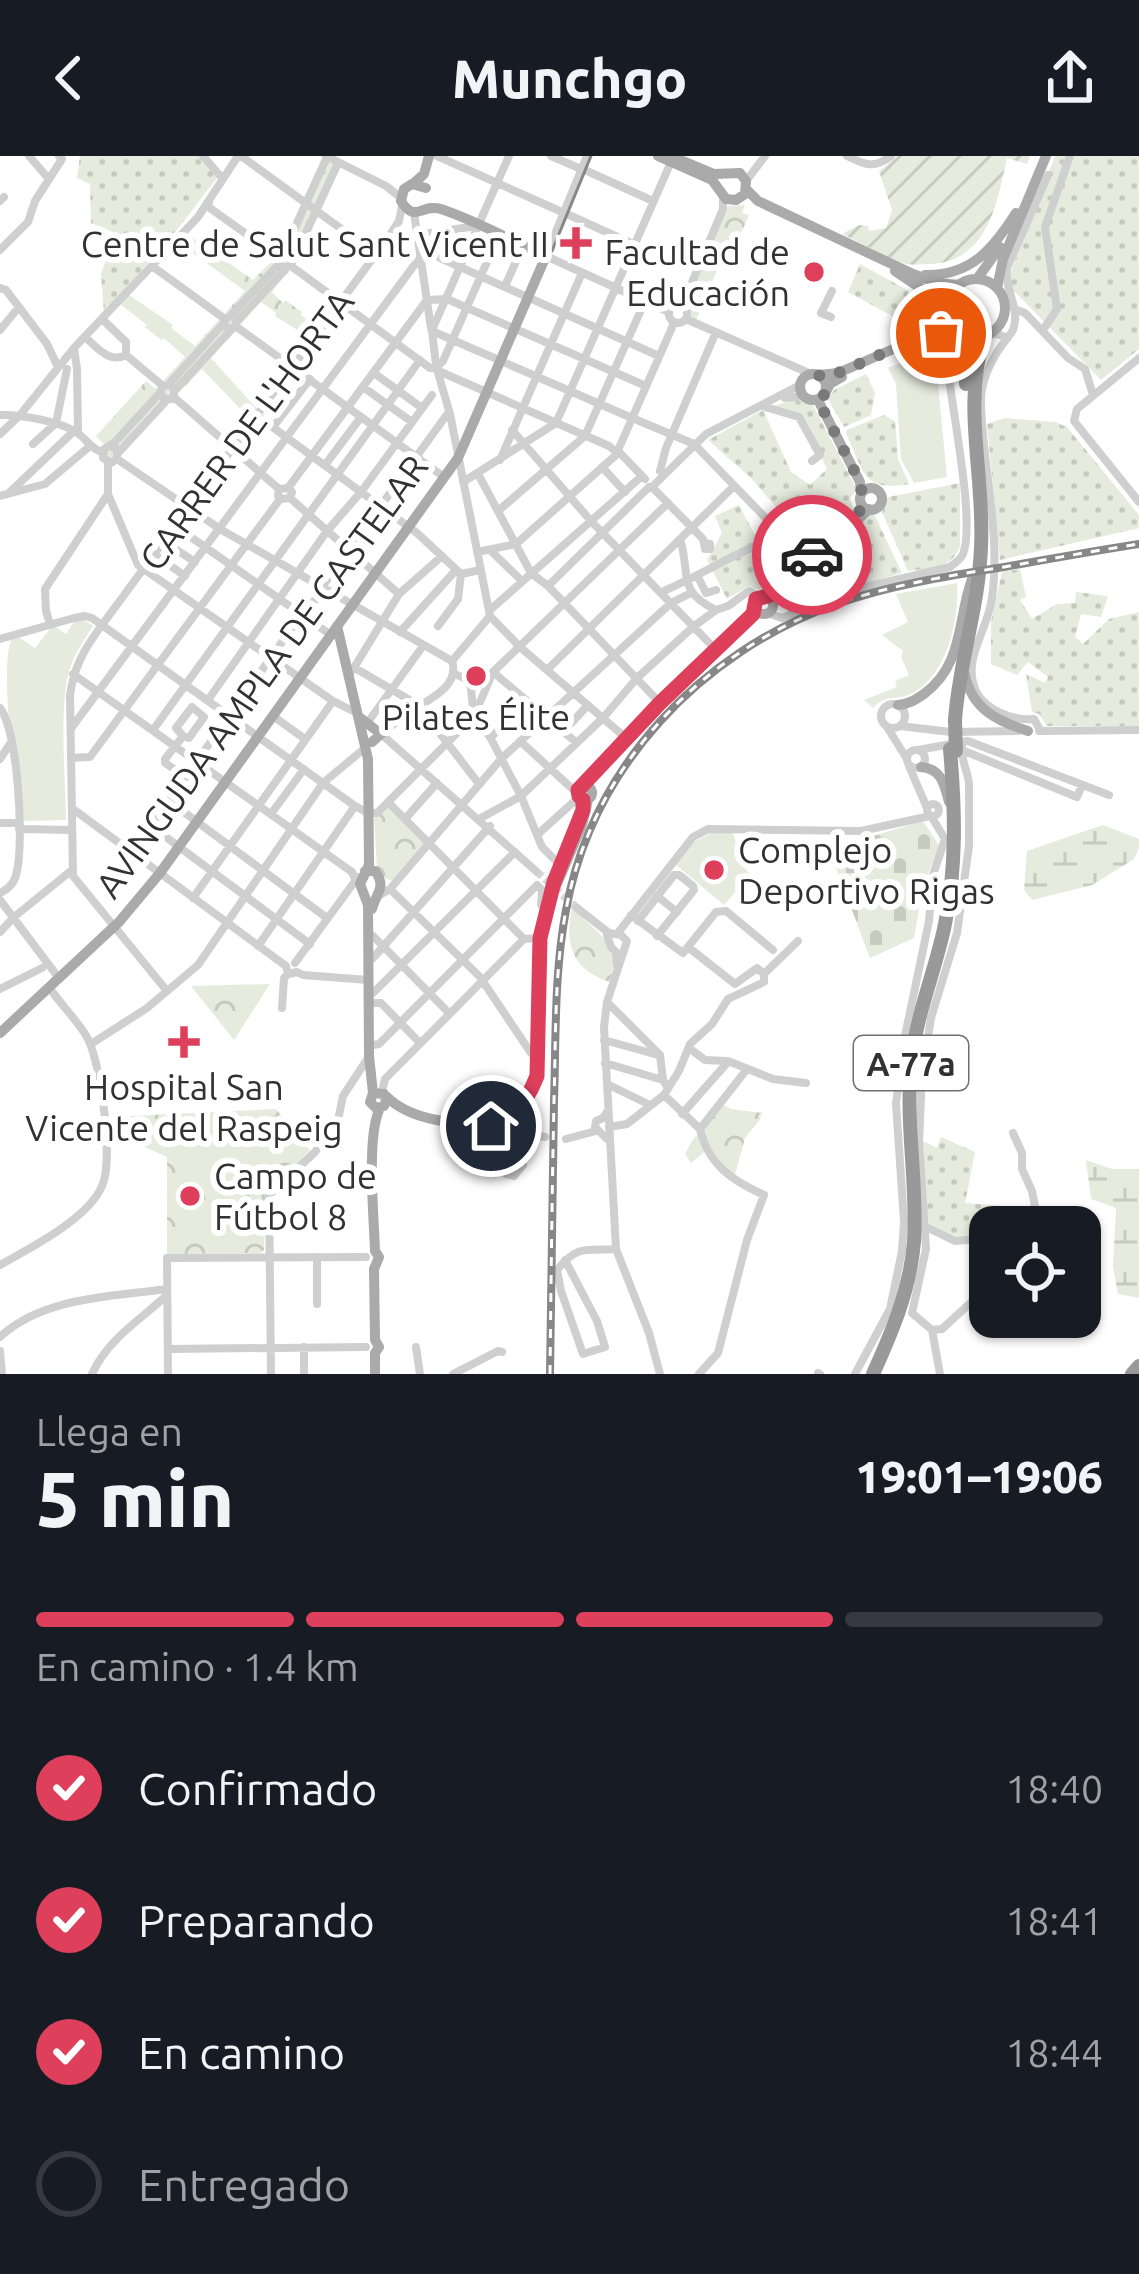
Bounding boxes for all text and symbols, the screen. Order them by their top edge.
icon: back [36,45,102,111]
icon: share [1037,45,1103,111]
text: Munchgo [452,48,687,108]
place label: Centre de Salut Sant Vicent II [81,223,549,264]
marker: Centre de Salut Sant Vicent II [560,227,592,259]
place label: Facultad de Educación [604,231,790,313]
marker: Facultad de Educación [801,259,827,285]
street label: CARRER DE L'HORTA [131,282,362,578]
pin [890,282,992,384]
icon: bag [908,300,974,366]
street label: AVINGUDA AMPLA DE CASTELAR [87,447,435,905]
courier [752,495,872,615]
icon: car [779,522,845,588]
marker: Pilates Élite [463,663,489,689]
place label: Pilates Élite [382,696,570,737]
place label: Complejo Deportivo Rigas [738,829,995,911]
marker: Complejo Deportivo Rigas [701,857,727,883]
marker: Hospital San Vicente del Raspeig [168,1026,200,1058]
road number: A-77a [854,1036,968,1090]
place label: Hospital San Vicente del Raspeig [25,1066,343,1148]
pin [440,1075,542,1177]
icon: home [458,1093,524,1159]
place label: Campo de Fútbol 8 [214,1155,377,1237]
marker: Campo de Fútbol 8 [177,1183,203,1209]
map controls [969,1206,1101,1338]
button: locate [969,1206,1101,1338]
text: Llega en [36,1410,183,1453]
text: 19:01–19:06 [855,1451,1103,1502]
text: 5 min [36,1454,234,1542]
text: En camino · 1.4 km [36,1645,359,1688]
icon: check [36,1755,102,1821]
text: Confirmado [138,1763,377,1814]
text: 18:40 [1005,1767,1103,1810]
icon: check [36,1887,102,1953]
text: Preparando [138,1895,375,1946]
text: 18:41 [1005,1899,1103,1942]
icon: check [36,2019,102,2085]
text: En camino [138,2027,345,2078]
text: 18:44 [1005,2031,1103,2074]
text: Entregado [138,2159,350,2210]

